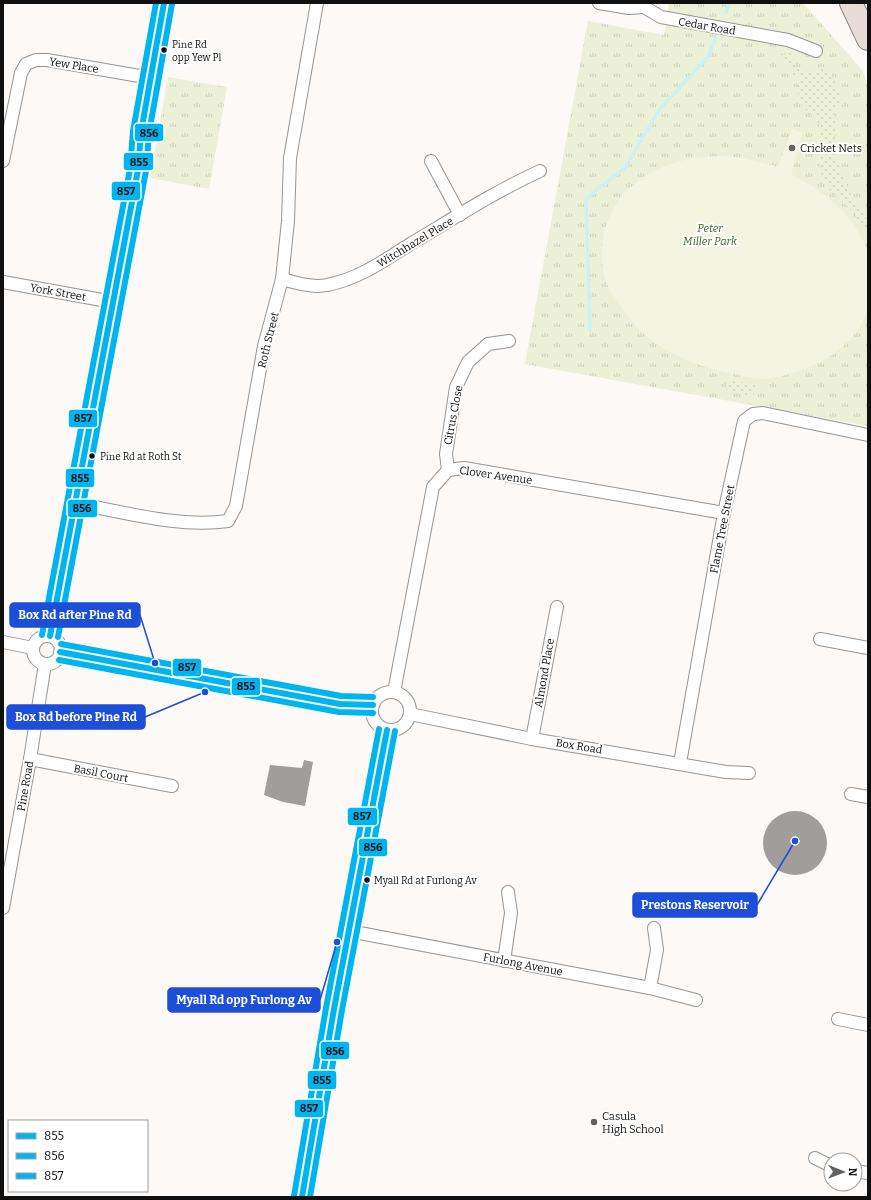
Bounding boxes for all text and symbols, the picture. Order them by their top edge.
street label: Cedar Road [677,15,737,38]
place label: Pine Rd opp Yew Pl [172,39,221,64]
marker: Pine Rd opp Yew Pl [159,45,169,55]
street label: Yew Place [48,55,100,76]
line badge: 856 [134,123,164,142]
text: 856 [139,127,159,140]
place label: Cricket Nets [800,142,862,155]
marker: Cricket Nets [787,143,797,153]
line badge: 855 [123,152,154,171]
text: 855 [130,156,148,169]
line badge: 857 [111,181,141,201]
text: 857 [117,185,135,198]
street label: Witchhazel Place [375,215,456,270]
park label: Peter Miller Park [683,222,738,248]
street label: York Street [29,281,87,304]
street label: Roth Street [255,311,282,369]
street label: Citrus Close [441,384,466,446]
line badge: 857 [68,409,98,428]
text: 857 [74,412,92,425]
marker: Pine Rd at Roth St [87,451,97,461]
place label: Pine Rd at Roth St [100,451,182,463]
street label: Clover Avenue [459,464,533,487]
line badge: 855 [65,468,95,488]
text: 855 [71,472,89,485]
street label: Flame Tree Street [708,484,737,574]
line badge: 856 [67,499,98,518]
text: 856 [72,502,92,515]
callout: Box Rd after Pine Rd [10,603,140,627]
text: Box Rd after Pine Rd [18,608,132,622]
street label: Almond Place [532,637,557,709]
line badge: 857 [172,658,202,677]
text: 857 [178,661,196,674]
line badge: 855 [231,677,261,696]
text: 855 [237,680,255,693]
callout: Box Rd before Pine Rd [7,705,145,729]
text: Box Rd before Pine Rd [15,710,138,724]
street label: Box Road [555,736,604,757]
street label: Pine Road [15,759,36,812]
street label: Basil Court [72,762,129,785]
line badge: 857 [347,807,378,826]
text: 857 [353,810,371,823]
line badge: 856 [358,838,388,857]
text: 856 [363,841,383,854]
marker: Myall Rd at Furlong Av [362,875,372,885]
place label: Myall Rd at Furlong Av [374,875,477,887]
callout: Prestons Reservoir [633,893,757,917]
text: Prestons Reservoir [641,898,749,912]
street label: Furlong Avenue [482,950,564,979]
callout: Myall Rd opp Furlong Av [168,988,320,1012]
text: Myall Rd opp Furlong Av [176,993,312,1007]
line badge: 856 [320,1041,350,1060]
text: 856 [325,1045,345,1058]
line badge: 855 [307,1070,337,1090]
text: 855 [313,1074,331,1087]
line badge: 857 [294,1099,324,1118]
text: 857 [300,1102,318,1115]
place label: Casula High School [602,1110,664,1136]
marker: Casula High School [589,1117,599,1127]
legend [8,1120,148,1192]
text: 855 [44,1129,64,1143]
text: 856 [44,1149,65,1163]
north arrow [823,1152,863,1192]
text: N [846,1168,859,1177]
text: 857 [44,1169,63,1183]

